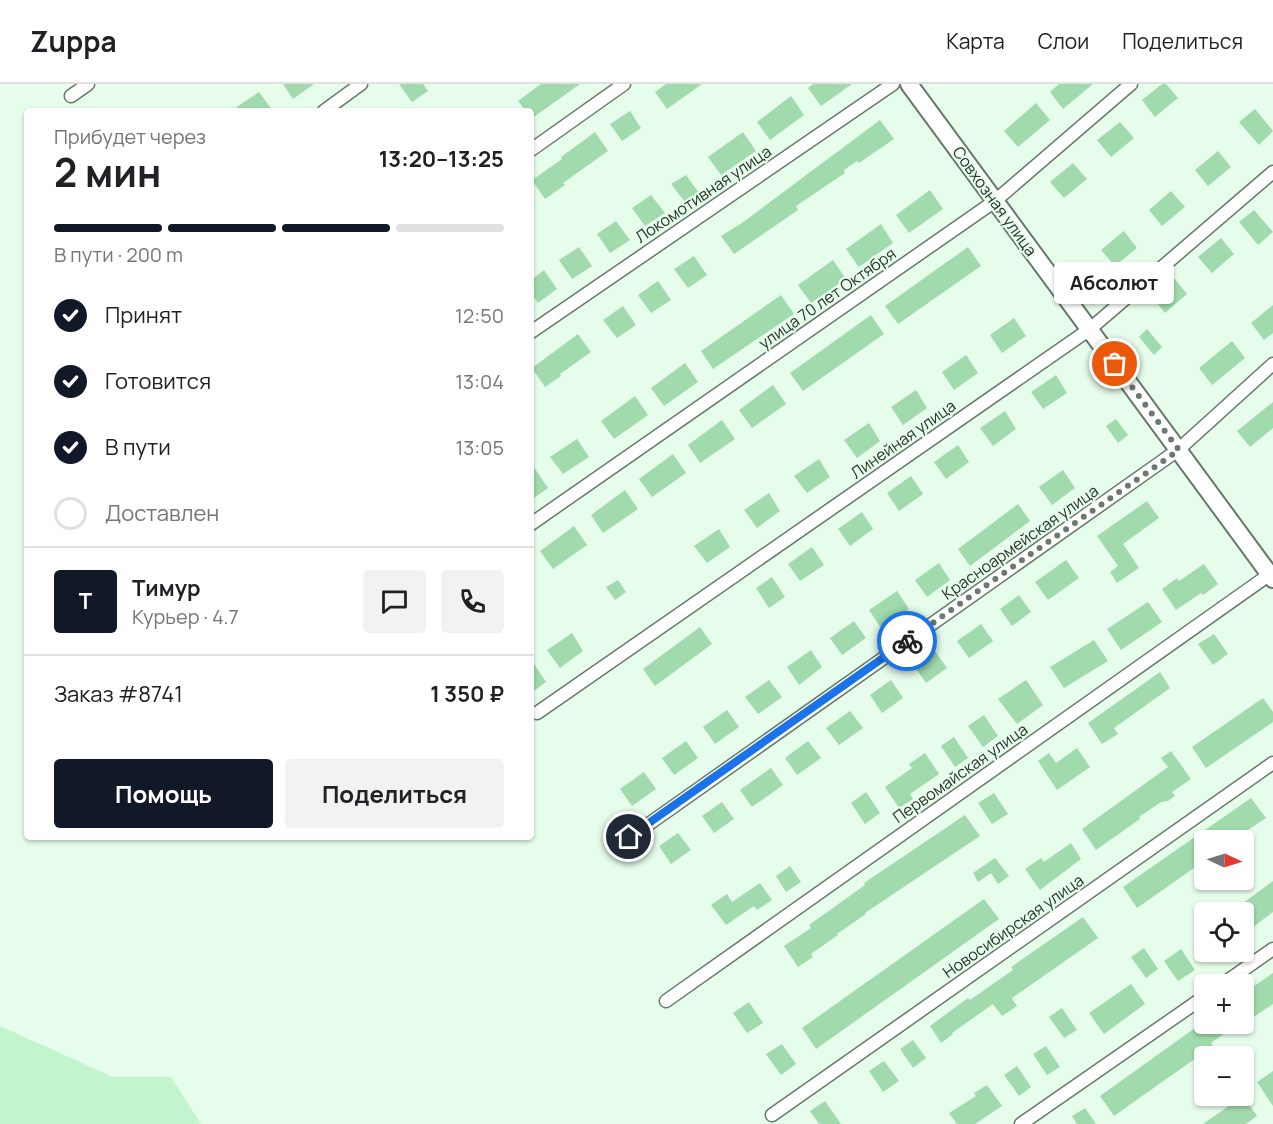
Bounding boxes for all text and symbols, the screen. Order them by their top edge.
text: Zuppa [30,22,117,60]
text: Карта [946,27,1005,55]
text: Слои [1038,27,1089,55]
text: Поделиться [1122,27,1243,55]
text: Прибудет через [54,123,206,150]
street label: Локомотивная улица [631,140,775,248]
street label: Совхозная улица [948,142,1042,260]
text: 13:20–13:25 [379,144,504,174]
text: 2 мин [54,145,161,199]
text: В пути · 200 m [54,241,183,268]
street label: улица 70 лет Октября [754,242,900,354]
callout: Абсолют [1055,262,1175,304]
text: Абсолют [1070,269,1158,296]
icon: check [54,299,87,332]
text: Принят [105,300,182,330]
text: 12:50 [455,302,504,329]
pin [1089,338,1140,389]
icon: bag [1098,347,1131,380]
icon: check [54,365,87,398]
text: Готовится [105,366,211,396]
text: 13:04 [455,368,504,395]
street label: Линейная улица [846,394,960,484]
icon: check [54,431,87,464]
text: В пути [105,432,171,462]
text: 13:05 [455,434,504,461]
street label: Красноармейская улица [937,480,1103,604]
text: Доставлен [105,498,219,528]
button: chat [363,570,426,633]
button: phone [441,570,504,633]
text: Тимур [132,573,201,603]
text: Т [79,586,92,616]
text: Курьер · 4.7 [132,603,239,630]
courier [877,611,937,671]
icon: bike [891,625,924,658]
text: Заказ #8741 [54,679,183,709]
text: 1 350 ₽ [430,679,504,709]
street label: Первомайская улица [888,718,1032,828]
button: Помощь [54,759,273,828]
button: Поделиться [285,759,504,828]
pin [603,811,654,862]
icon: home [612,820,645,853]
north arrow [1194,830,1254,890]
map controls [1194,830,1254,1106]
street label: Новосибирская улица [938,869,1088,983]
button: locate [1194,902,1254,962]
button: + [1194,974,1254,1034]
button: − [1194,1046,1254,1106]

